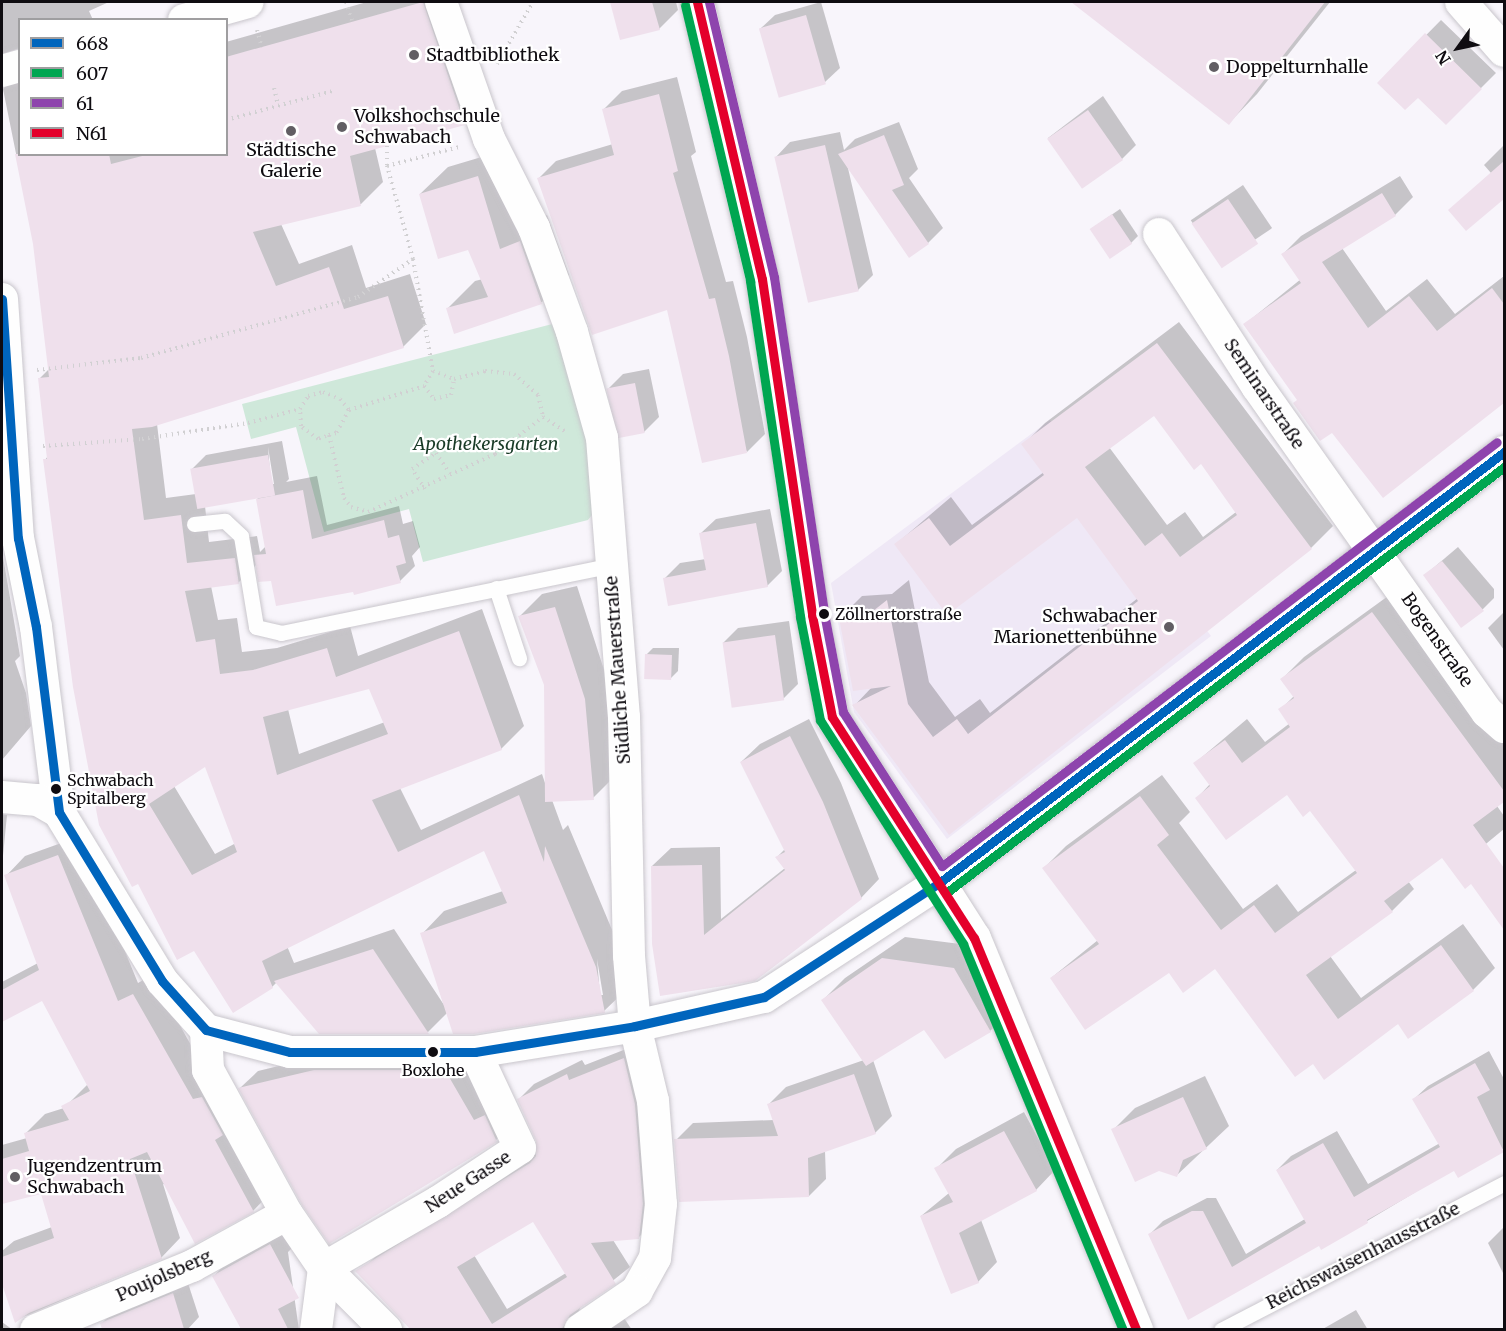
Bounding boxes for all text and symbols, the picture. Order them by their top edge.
legend [18,18,228,156]
north arrow [1428,18,1488,78]
text: 668 [76,32,108,55]
place label: Stadtbibliothek [426,44,559,66]
text: N [1431,47,1455,69]
marker: Stadtbibliothek [407,48,421,62]
place label: Doppelturnhalle [1226,56,1368,78]
marker: Doppelturnhalle [1207,60,1221,74]
text: 607 [76,62,108,85]
text: 61 [76,92,94,115]
place label: Volkshochschule Schwabach [354,106,500,148]
marker: Volkshochschule Schwabach [335,120,349,134]
text: N61 [76,122,108,145]
marker: Städtische Galerie [284,124,298,138]
place label: Städtische Galerie [246,140,336,182]
street label: Seminarstraße [1219,335,1309,453]
park label: Apothekersgarten [414,433,558,455]
street label: Südliche Mauerstraße [601,575,635,765]
street label: Bogenstraße [1397,589,1477,691]
place label: Zöllnertorstraße [835,604,962,624]
place label: Schwabacher Marionettenbühne [994,606,1157,648]
marker: Zöllnertorstraße [818,608,830,620]
marker: Schwabacher Marionettenbühne [1162,620,1176,634]
place label: Schwabach Spitalberg [67,770,154,808]
marker: Schwabach Spitalberg [50,783,62,795]
marker: Boxlohe [427,1046,439,1058]
place label: Boxlohe [402,1060,464,1080]
street label: Neue Gasse [421,1146,515,1218]
place label: Jugendzentrum Schwabach [27,1156,162,1198]
marker: Jugendzentrum Schwabach [8,1170,22,1184]
street label: Reichswaisenhausstraße [1263,1198,1463,1314]
street label: Poujolsberg [113,1245,215,1307]

